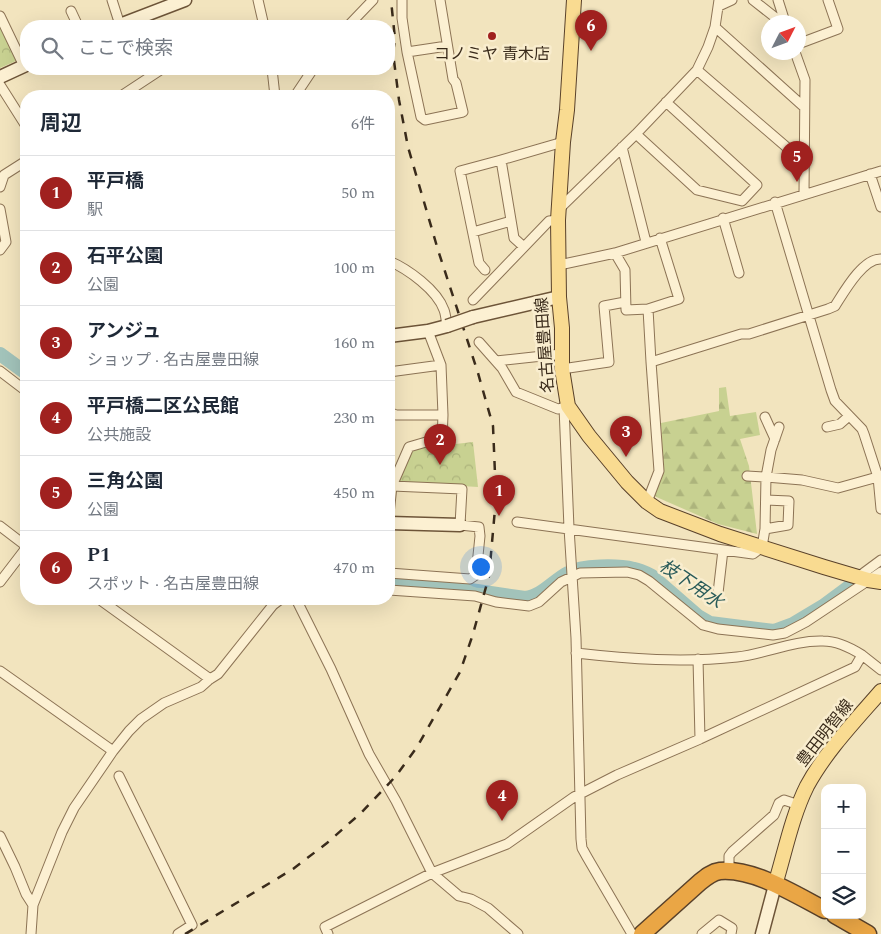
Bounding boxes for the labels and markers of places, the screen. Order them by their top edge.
pin: 6 [575,10,607,51]
marker: コノミヤ 青木店 [486,30,498,42]
place label: コノミヤ 青木店 [434,42,550,66]
pin: 5 [781,141,813,182]
pin: 3 [610,416,642,457]
pin: 2 [424,424,456,465]
pin: 1 [483,475,515,516]
pin: 4 [486,780,518,821]

